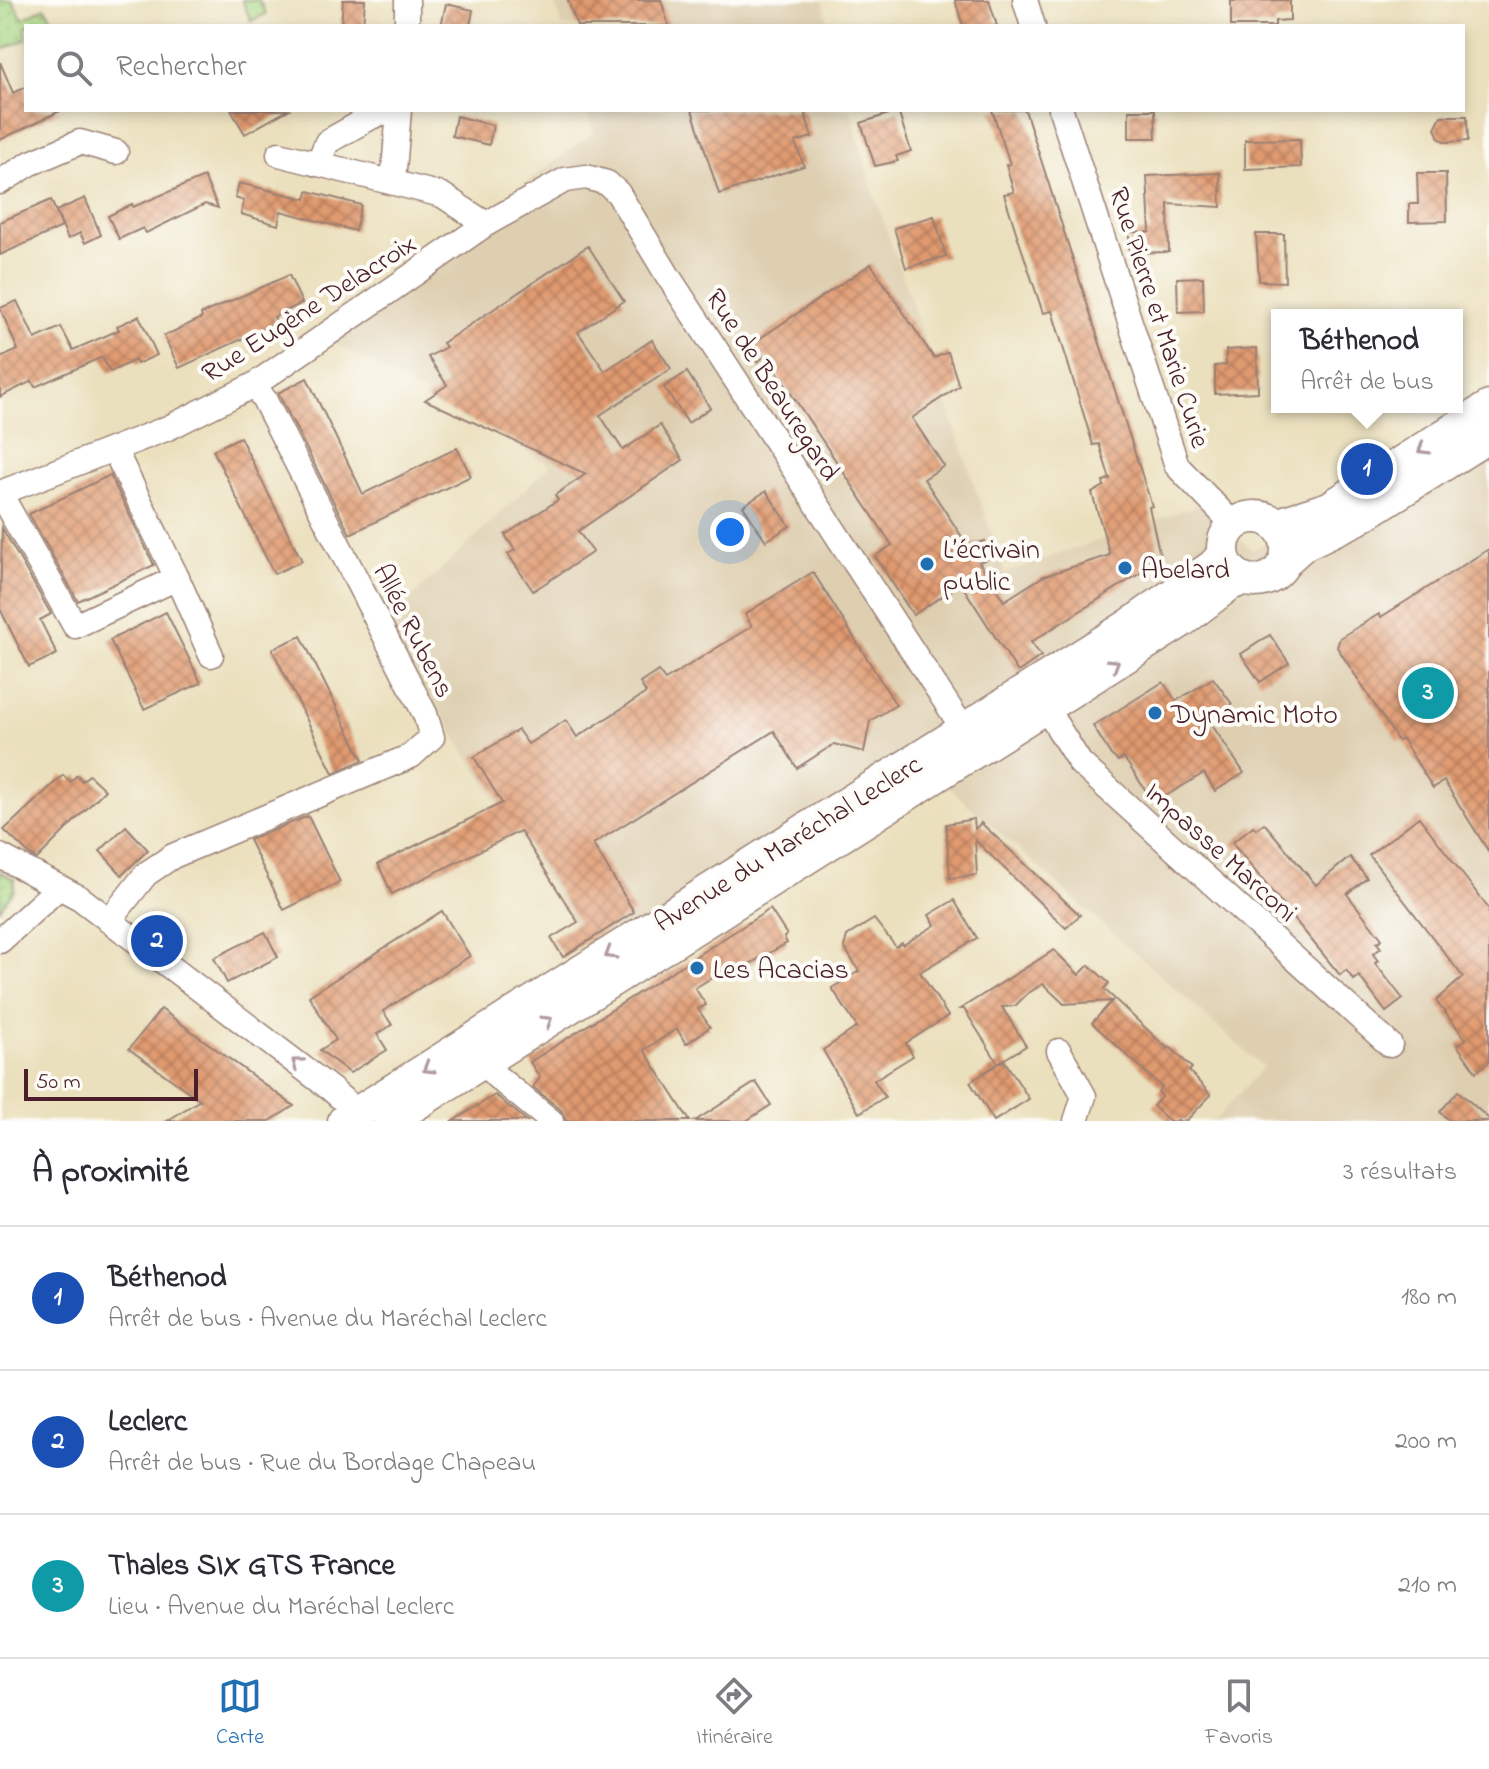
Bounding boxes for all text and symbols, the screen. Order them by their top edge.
search box [24,24,1465,112]
icon: search [52,46,96,90]
text: Rechercher [116,46,247,90]
street label: Rue Pierre et Marie Curie [1096,182,1219,454]
street label: Rue Eugène Delacroix [195,225,425,395]
street label: Rue de Beauregard [693,282,849,490]
popup [1271,309,1463,413]
text: Béthenod [1300,320,1419,364]
text: Arrêt de bus [1300,364,1434,402]
pin: 1 [1341,439,1393,499]
one-way arrow [1417,439,1432,454]
your location [710,512,750,552]
place label: L’écrivain public [943,531,1040,604]
place label: Abelard [1141,551,1230,592]
marker: L’écrivain public [918,555,936,573]
street label: Allée Rubens [361,557,463,706]
marker: Abelard [1116,559,1134,577]
one-way arrow [1105,658,1119,673]
pin: 3 [1402,663,1454,723]
place label: Dynamic Moto [1170,696,1338,737]
marker: Dynamic Moto [1146,704,1164,722]
street label: Avenue du Maréchal Leclerc [647,745,931,944]
street label: Impasse Marconi [1134,774,1305,934]
pin: 2 [131,911,183,971]
one-way arrow [604,944,619,959]
place label: Les Acacias [713,951,849,992]
marker: Les Acacias [688,959,706,977]
one-way arrow [539,1016,553,1031]
one-way arrow [291,1058,306,1073]
one-way arrow [422,1059,437,1074]
scale bar [24,1065,198,1101]
text: 50 m [36,1067,81,1099]
text: À proximité [32,1148,189,1198]
text: 3 résultats [1343,1154,1457,1192]
text: Béthenod [108,1257,227,1301]
text: 1 [54,1279,62,1317]
text: 180 m [1401,1279,1457,1317]
text: Arrêt de bus · Avenue du Maréchal Leclerc [108,1301,547,1339]
text: Leclerc [108,1401,187,1445]
text: 2 [52,1423,64,1461]
text: 200 m [1395,1423,1457,1461]
text: Arrêt de bus · Rue du Bordage Chapeau [108,1445,536,1483]
text: Thales SIX GTS France [108,1545,395,1589]
text: 3 [53,1567,63,1605]
text: 210 m [1398,1567,1457,1605]
text: Lieu · Avenue du Maréchal Leclerc [108,1589,454,1627]
tab: Carte [216,1674,264,1754]
tab: Itinéraire [696,1674,773,1754]
tab: Favoris [1205,1674,1273,1754]

